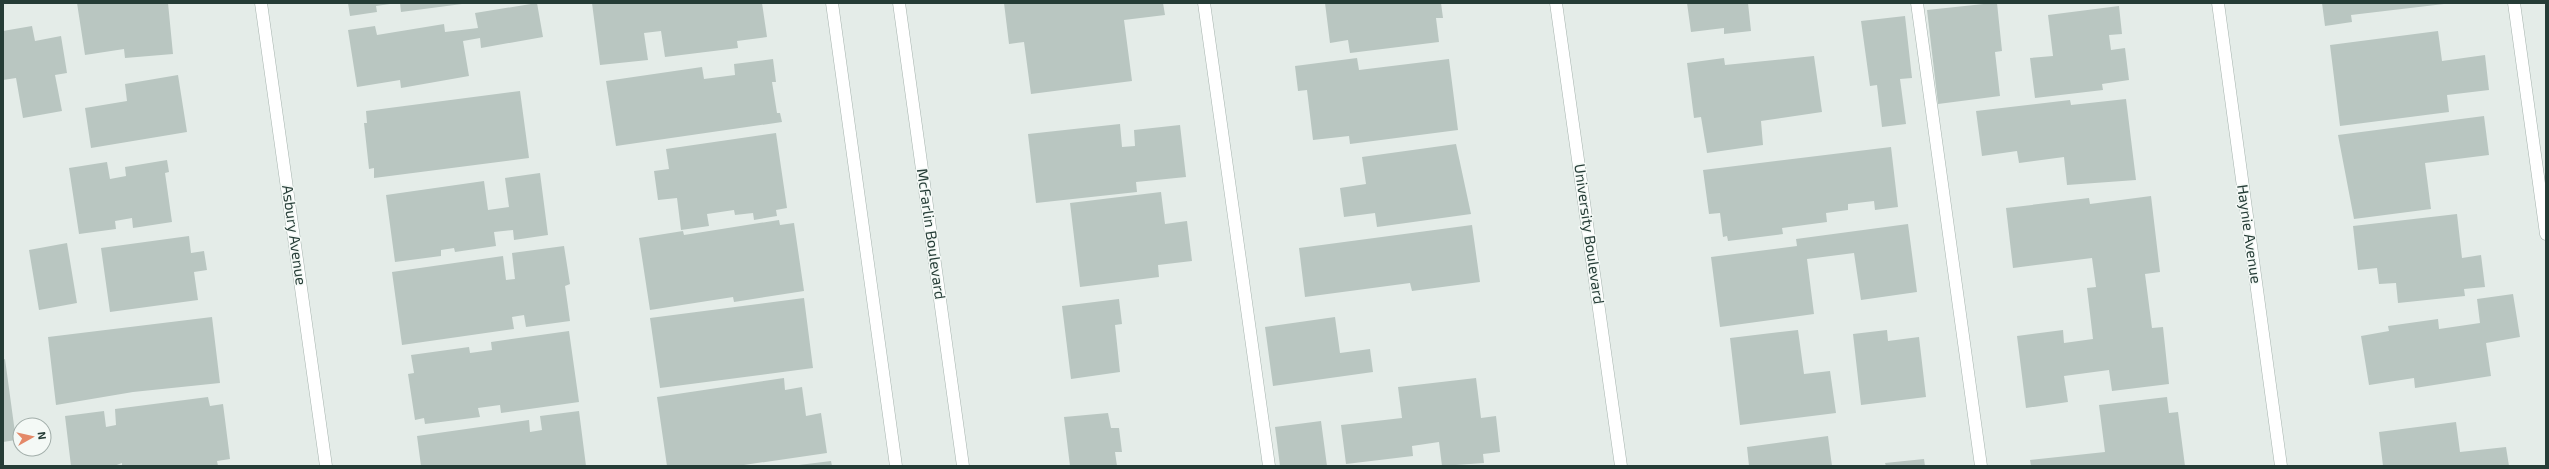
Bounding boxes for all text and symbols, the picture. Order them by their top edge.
street label: University Boulevard [1571,162,1609,305]
street label: McFarlin Boulevard [914,167,950,301]
street label: Haynie Avenue [2234,183,2266,285]
street label: Asbury Avenue [279,184,311,286]
north arrow [12,417,52,457]
text: N [35,431,49,440]

